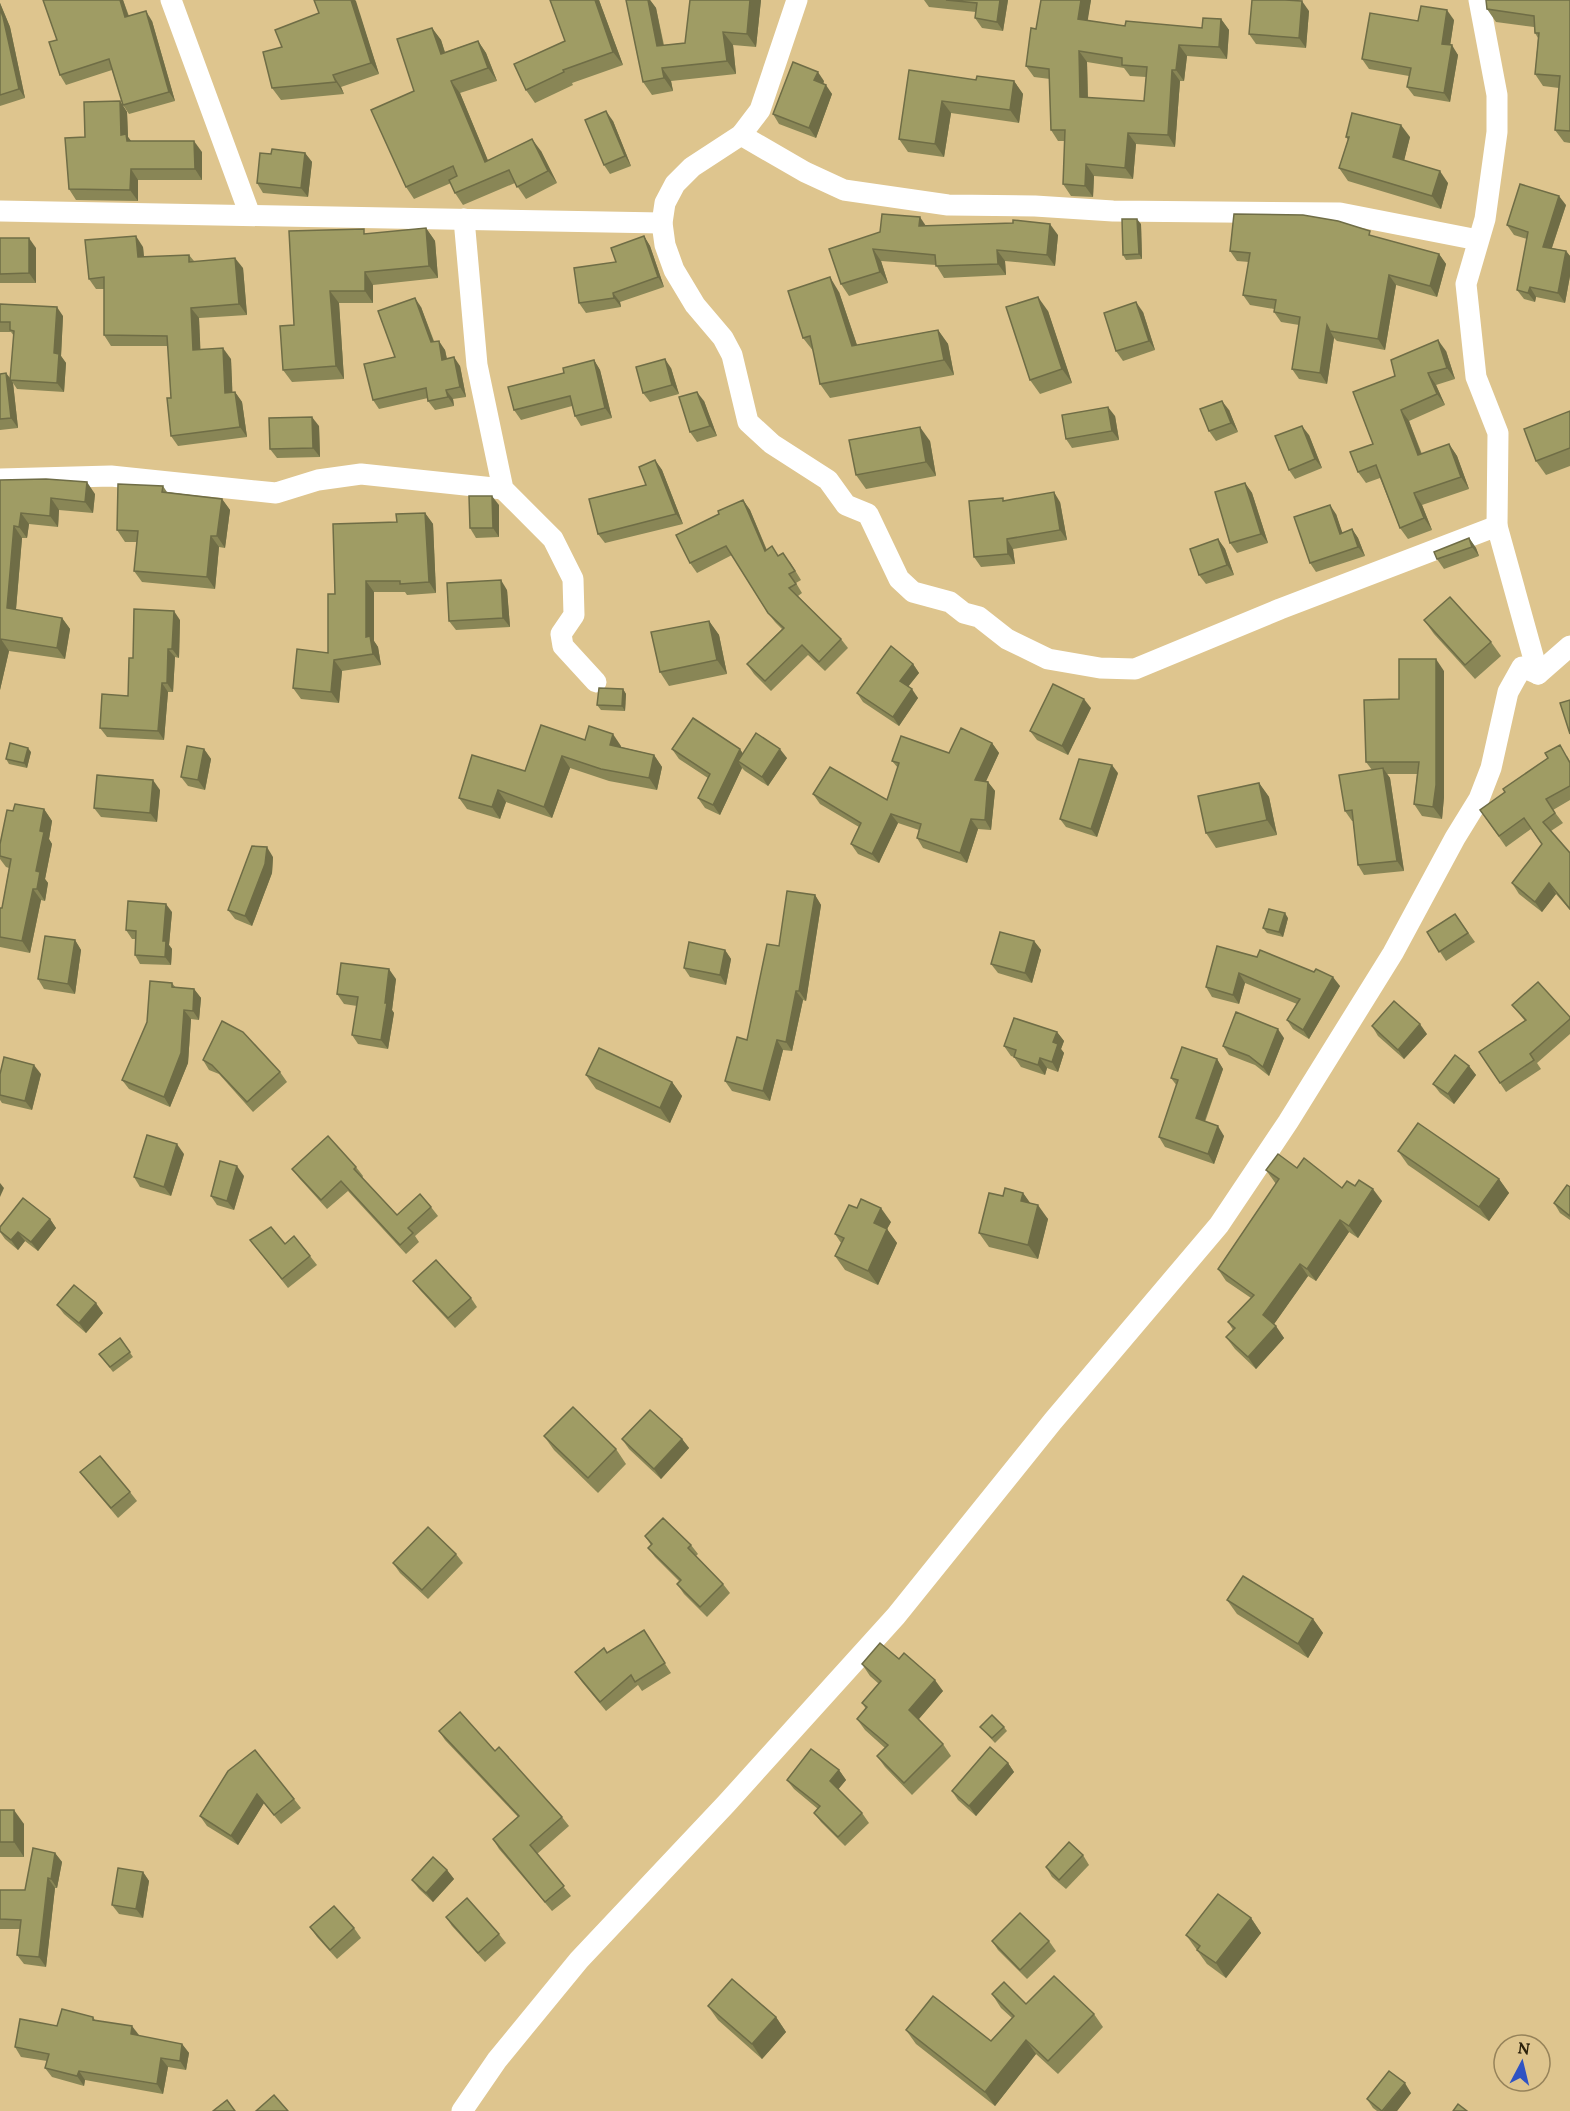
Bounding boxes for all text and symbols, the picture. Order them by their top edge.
north arrow [1492,2033,1552,2093]
text: N [1516,2037,1531,2059]

